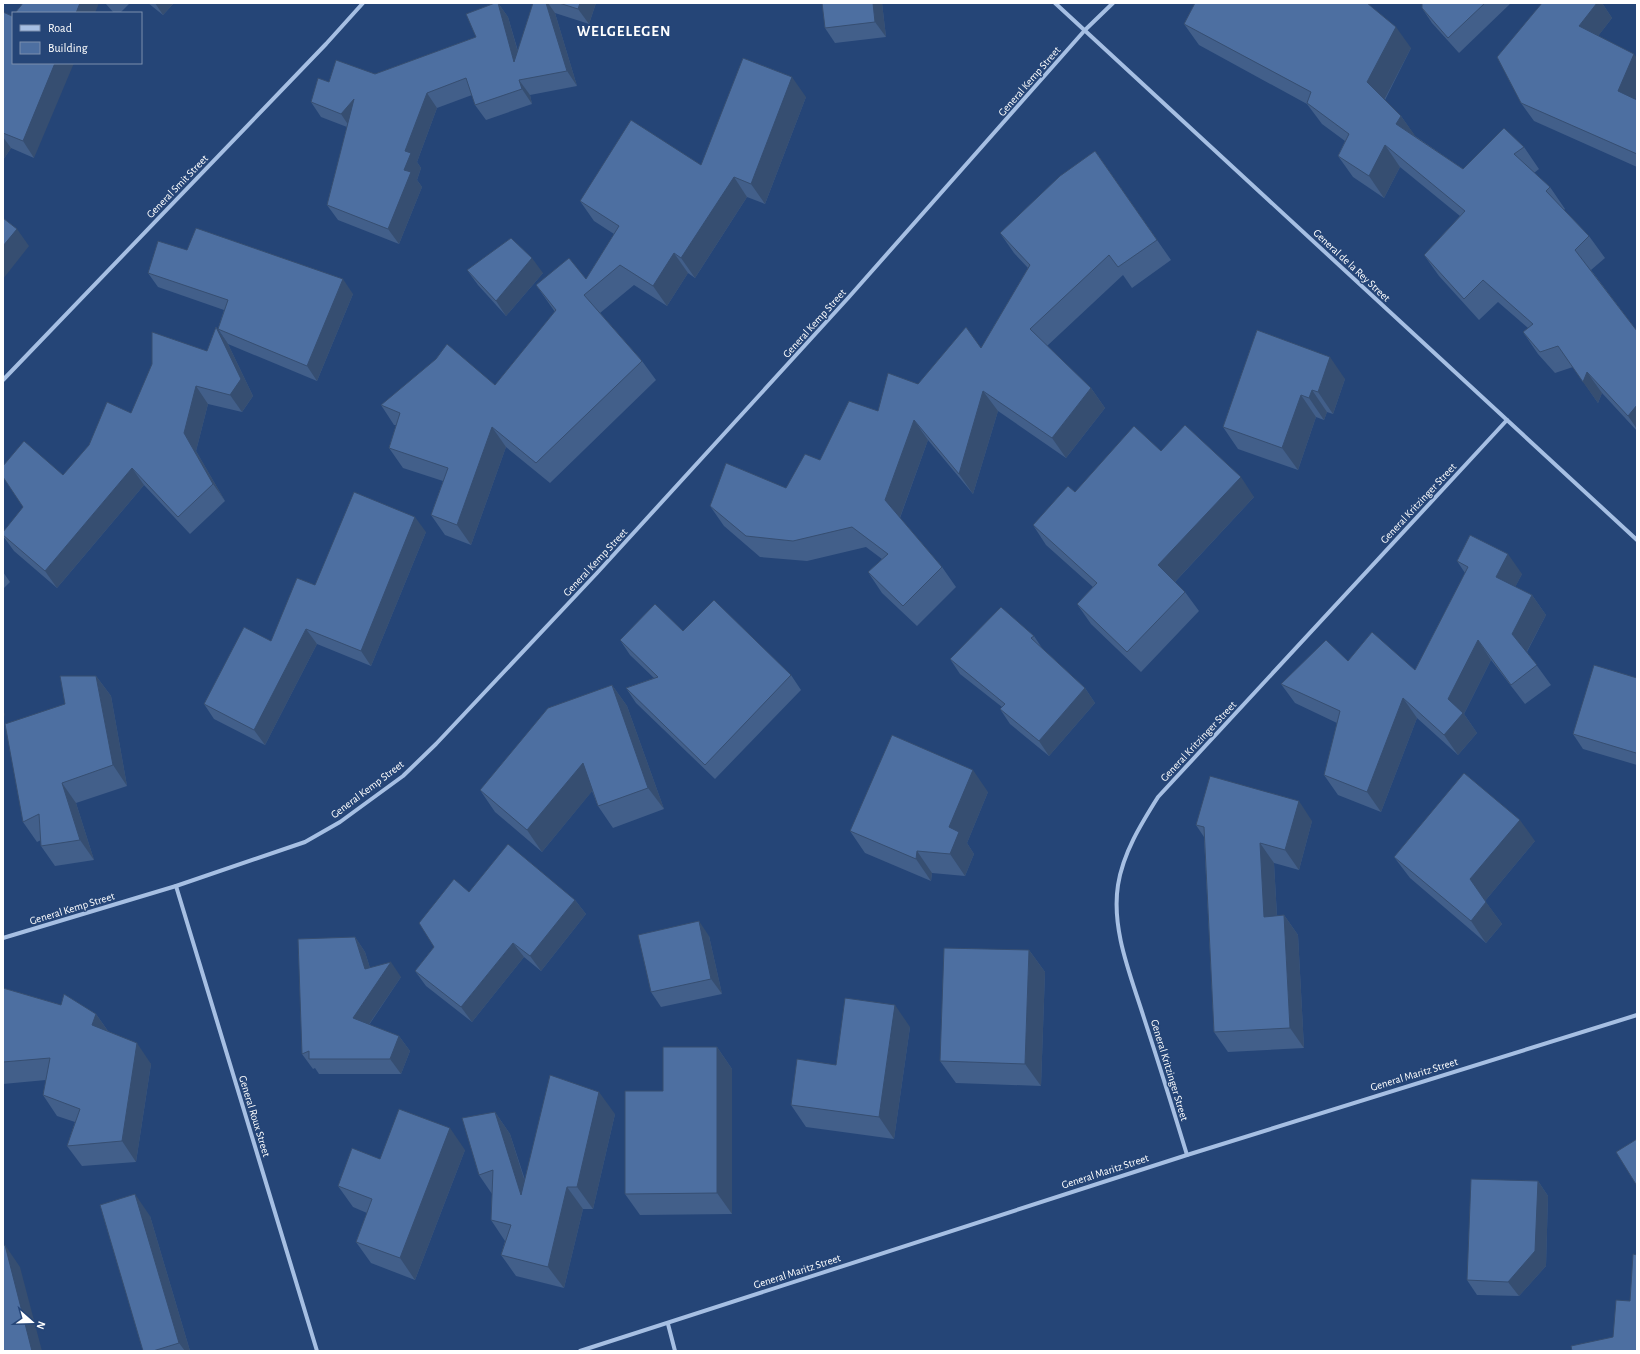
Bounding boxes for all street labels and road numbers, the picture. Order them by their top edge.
street label: General Kemp Street [996,44,1063,118]
street label: General Smit Street [145,152,210,220]
street label: General de la Rey Street [1311,227,1393,304]
street label: General Kemp Street [781,287,848,360]
street label: General Kritzinger Street [1378,461,1459,546]
street label: General Kemp Street [561,526,630,598]
street label: General Kritzinger Street [1158,699,1239,784]
street label: General Kemp Street [329,758,406,820]
street label: General Kemp Street [28,890,116,927]
street label: General Kritzinger Street [1149,1018,1190,1123]
street label: General Maritz Street [1369,1056,1460,1093]
street label: General Roux Street [237,1074,272,1159]
street label: General Maritz Street [1060,1152,1150,1191]
street label: General Maritz Street [752,1252,842,1291]

